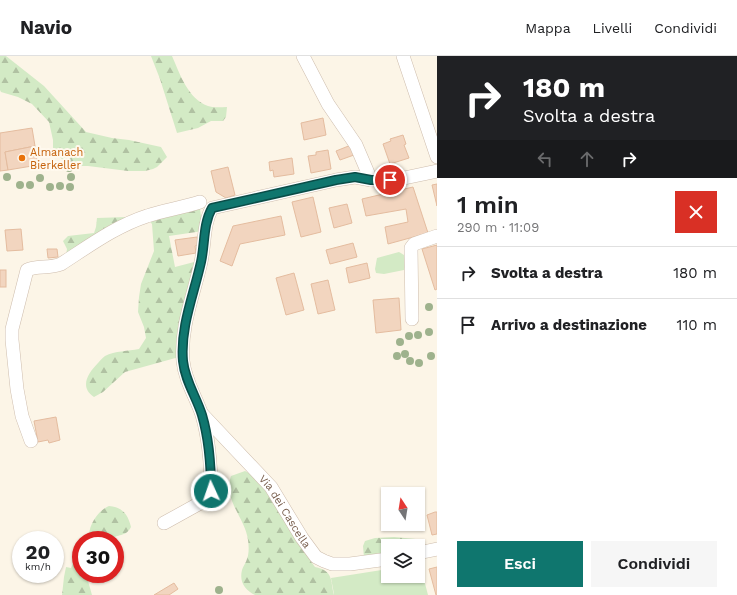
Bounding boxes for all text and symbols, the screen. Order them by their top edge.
text: Navio [20,16,72,39]
text: Mappa [525,20,571,36]
text: Livelli [593,20,632,36]
text: Condividi [654,20,717,36]
text: 180 m [523,71,605,104]
icon: right [457,72,509,124]
text: Svolta a destra [523,105,655,126]
place label: Almanach Bierkeller [30,146,83,172]
icon: left [534,148,556,170]
icon: ahead [576,148,598,170]
icon: right [618,148,640,170]
marker: Almanach Bierkeller [17,153,27,163]
pin [373,163,407,197]
icon: arrive [379,169,401,191]
text: 1 min [457,191,519,219]
button: close [675,191,717,233]
text: 290 m · 11:09 [457,220,539,235]
icon: right [457,262,479,284]
text: Svolta a destra [491,264,603,282]
text: 180 m [673,264,717,282]
icon: arrive [457,314,479,336]
text: Arrivo a destinazione [491,316,647,334]
text: 110 m [677,316,717,334]
position arrow [190,470,232,512]
street label: Via dei Cascella [256,472,314,550]
north arrow [381,487,425,531]
map controls [381,487,425,583]
speed limit sign: 30 [72,531,124,583]
button: layers [381,539,425,583]
text: 20 [26,540,50,564]
button: Esci [457,541,583,587]
button: Condividi [591,541,717,587]
text: km/h [25,561,51,572]

